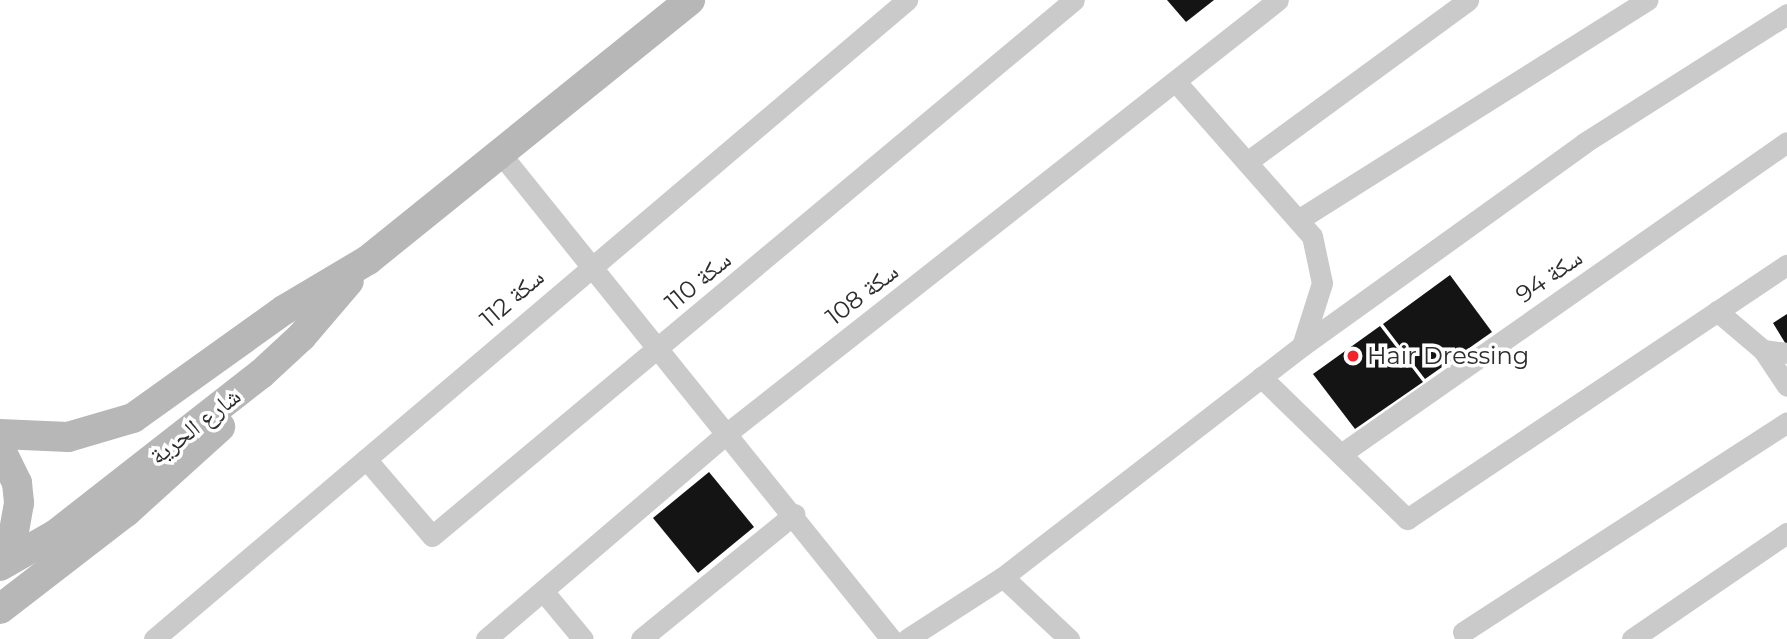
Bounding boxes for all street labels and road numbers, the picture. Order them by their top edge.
street label: سكة 94 [1510,243,1588,309]
street label: سكة 110 [659,245,737,317]
street label: سكة 108 [820,257,904,331]
street label: سكة 112 [474,263,550,333]
street label: شارع الحرية [144,382,246,470]

